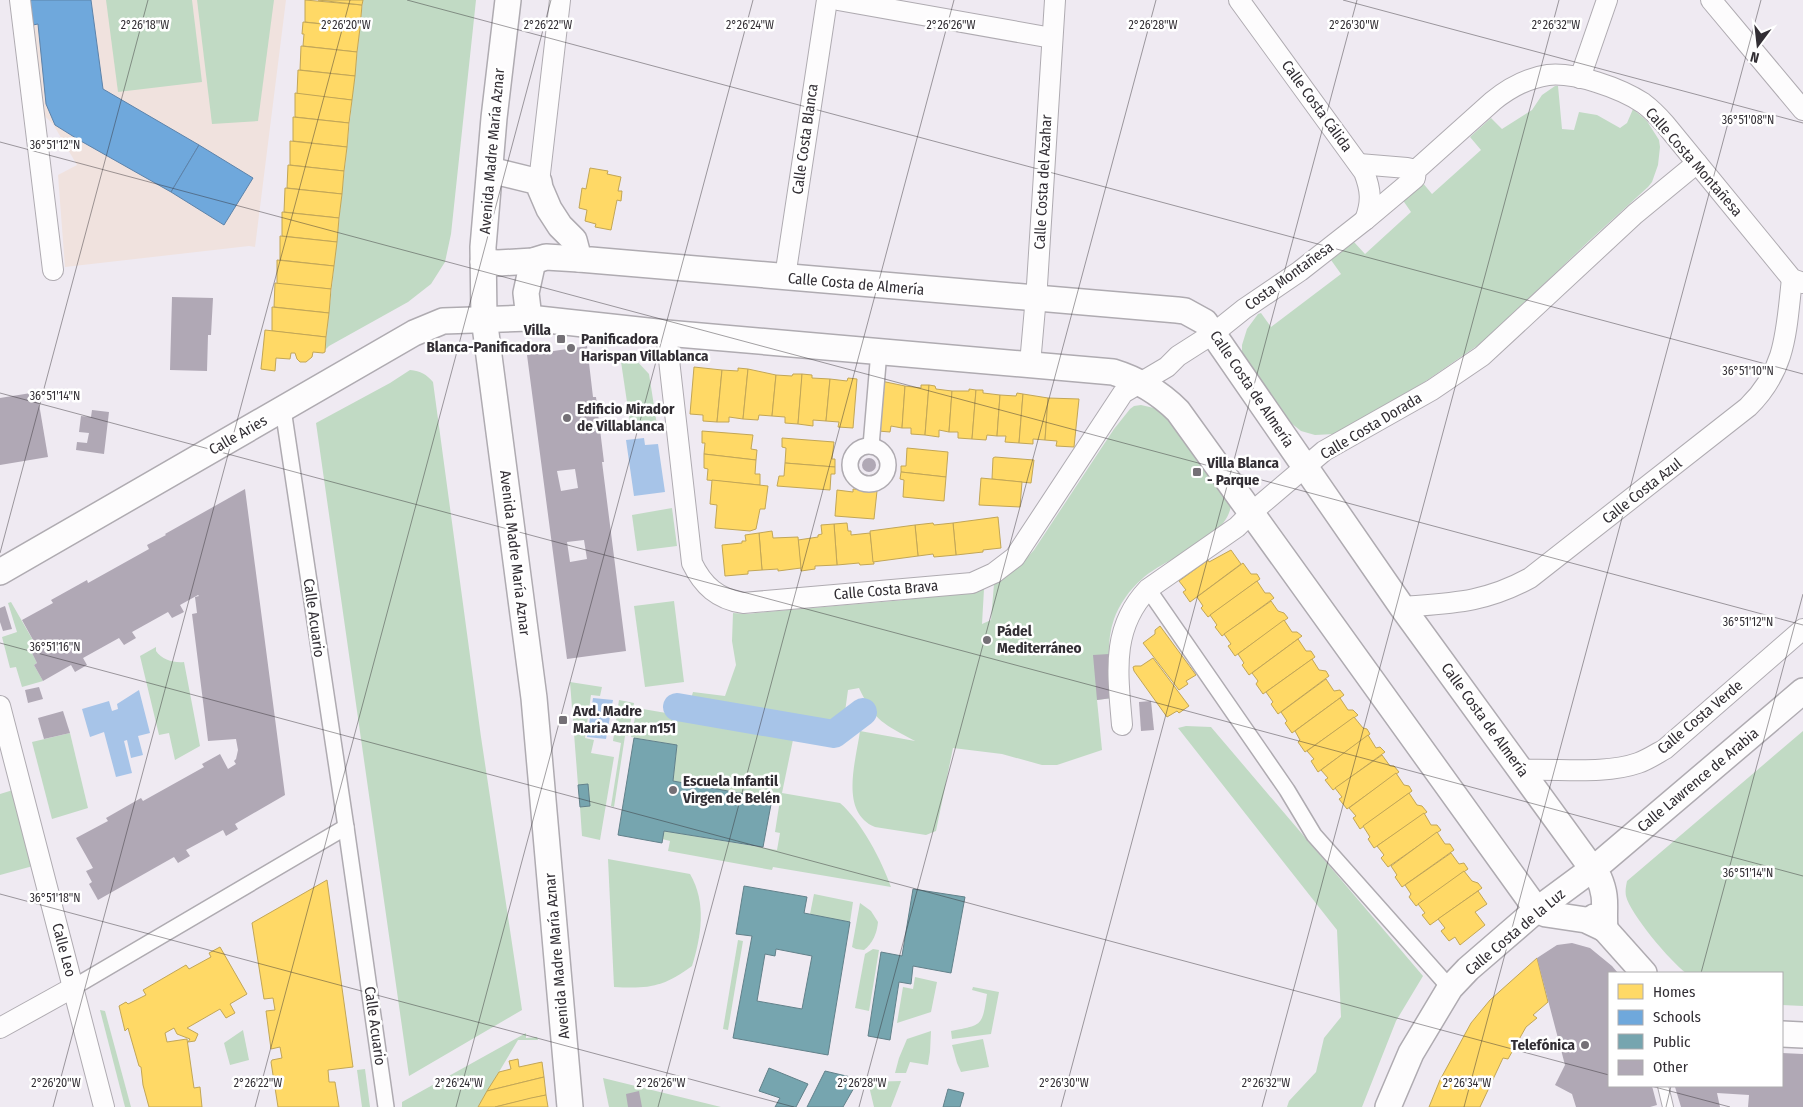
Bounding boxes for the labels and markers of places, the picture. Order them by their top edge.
place label: Villa Blanca-Panificadora [426,321,552,356]
place label: Panificadora Harispan Villablanca [581,330,709,365]
marker: Villa Blanca-Panificadora [555,333,567,345]
marker: Panificadora Harispan Villablanca [565,342,577,354]
place label: Edificio Mirador de Villablanca [577,400,675,435]
marker: Edificio Mirador de Villablanca [561,412,573,424]
place label: Villa Blanca - Parque [1206,454,1280,489]
marker: Villa Blanca - Parque [1191,466,1203,478]
place label: Pádel Mediterráneo [997,622,1082,657]
marker: Pádel Mediterráneo [981,634,993,646]
place label: Avd. Madre Maria Aznar n151 [572,702,676,737]
marker: Avd. Madre Maria Aznar n151 [557,714,569,726]
place label: Escuela Infantil Virgen de Belén [682,772,780,807]
marker: Escuela Infantil Virgen de Belén [667,784,679,796]
place label: Telefónica [1511,1036,1576,1054]
marker: Telefónica [1579,1039,1591,1051]

